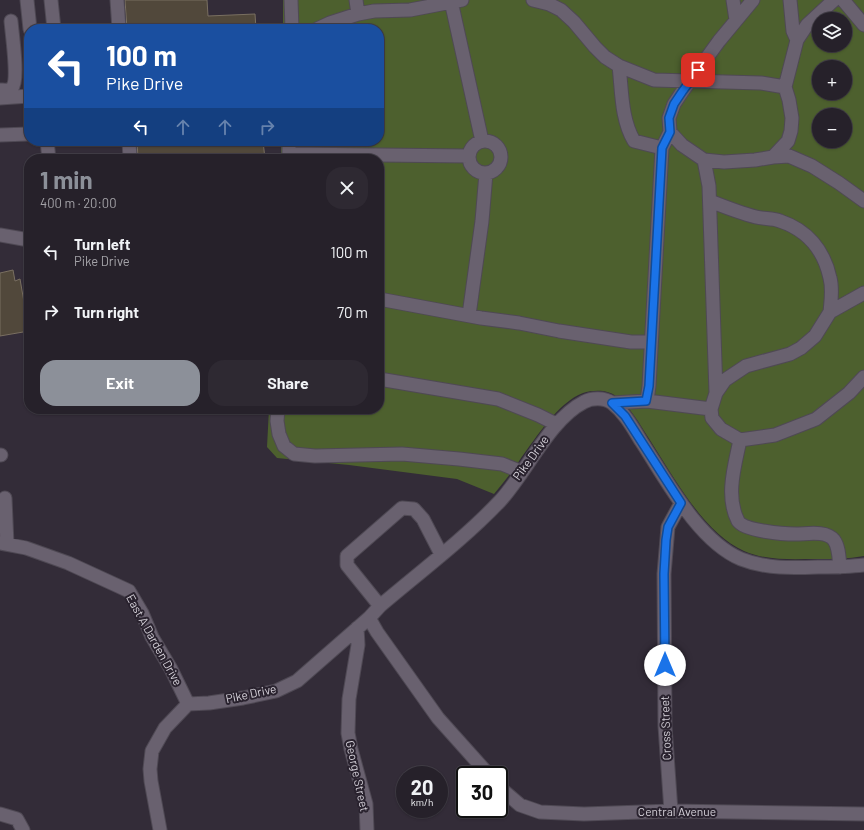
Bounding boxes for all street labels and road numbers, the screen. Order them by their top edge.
street label: Pike Drive [509,432,551,482]
street label: East A Darden Drive [124,592,186,687]
street label: Pike Drive [224,681,277,705]
street label: Cross Street [657,695,673,761]
street label: George Street [344,739,372,813]
street label: Central Avenue [638,804,716,818]

